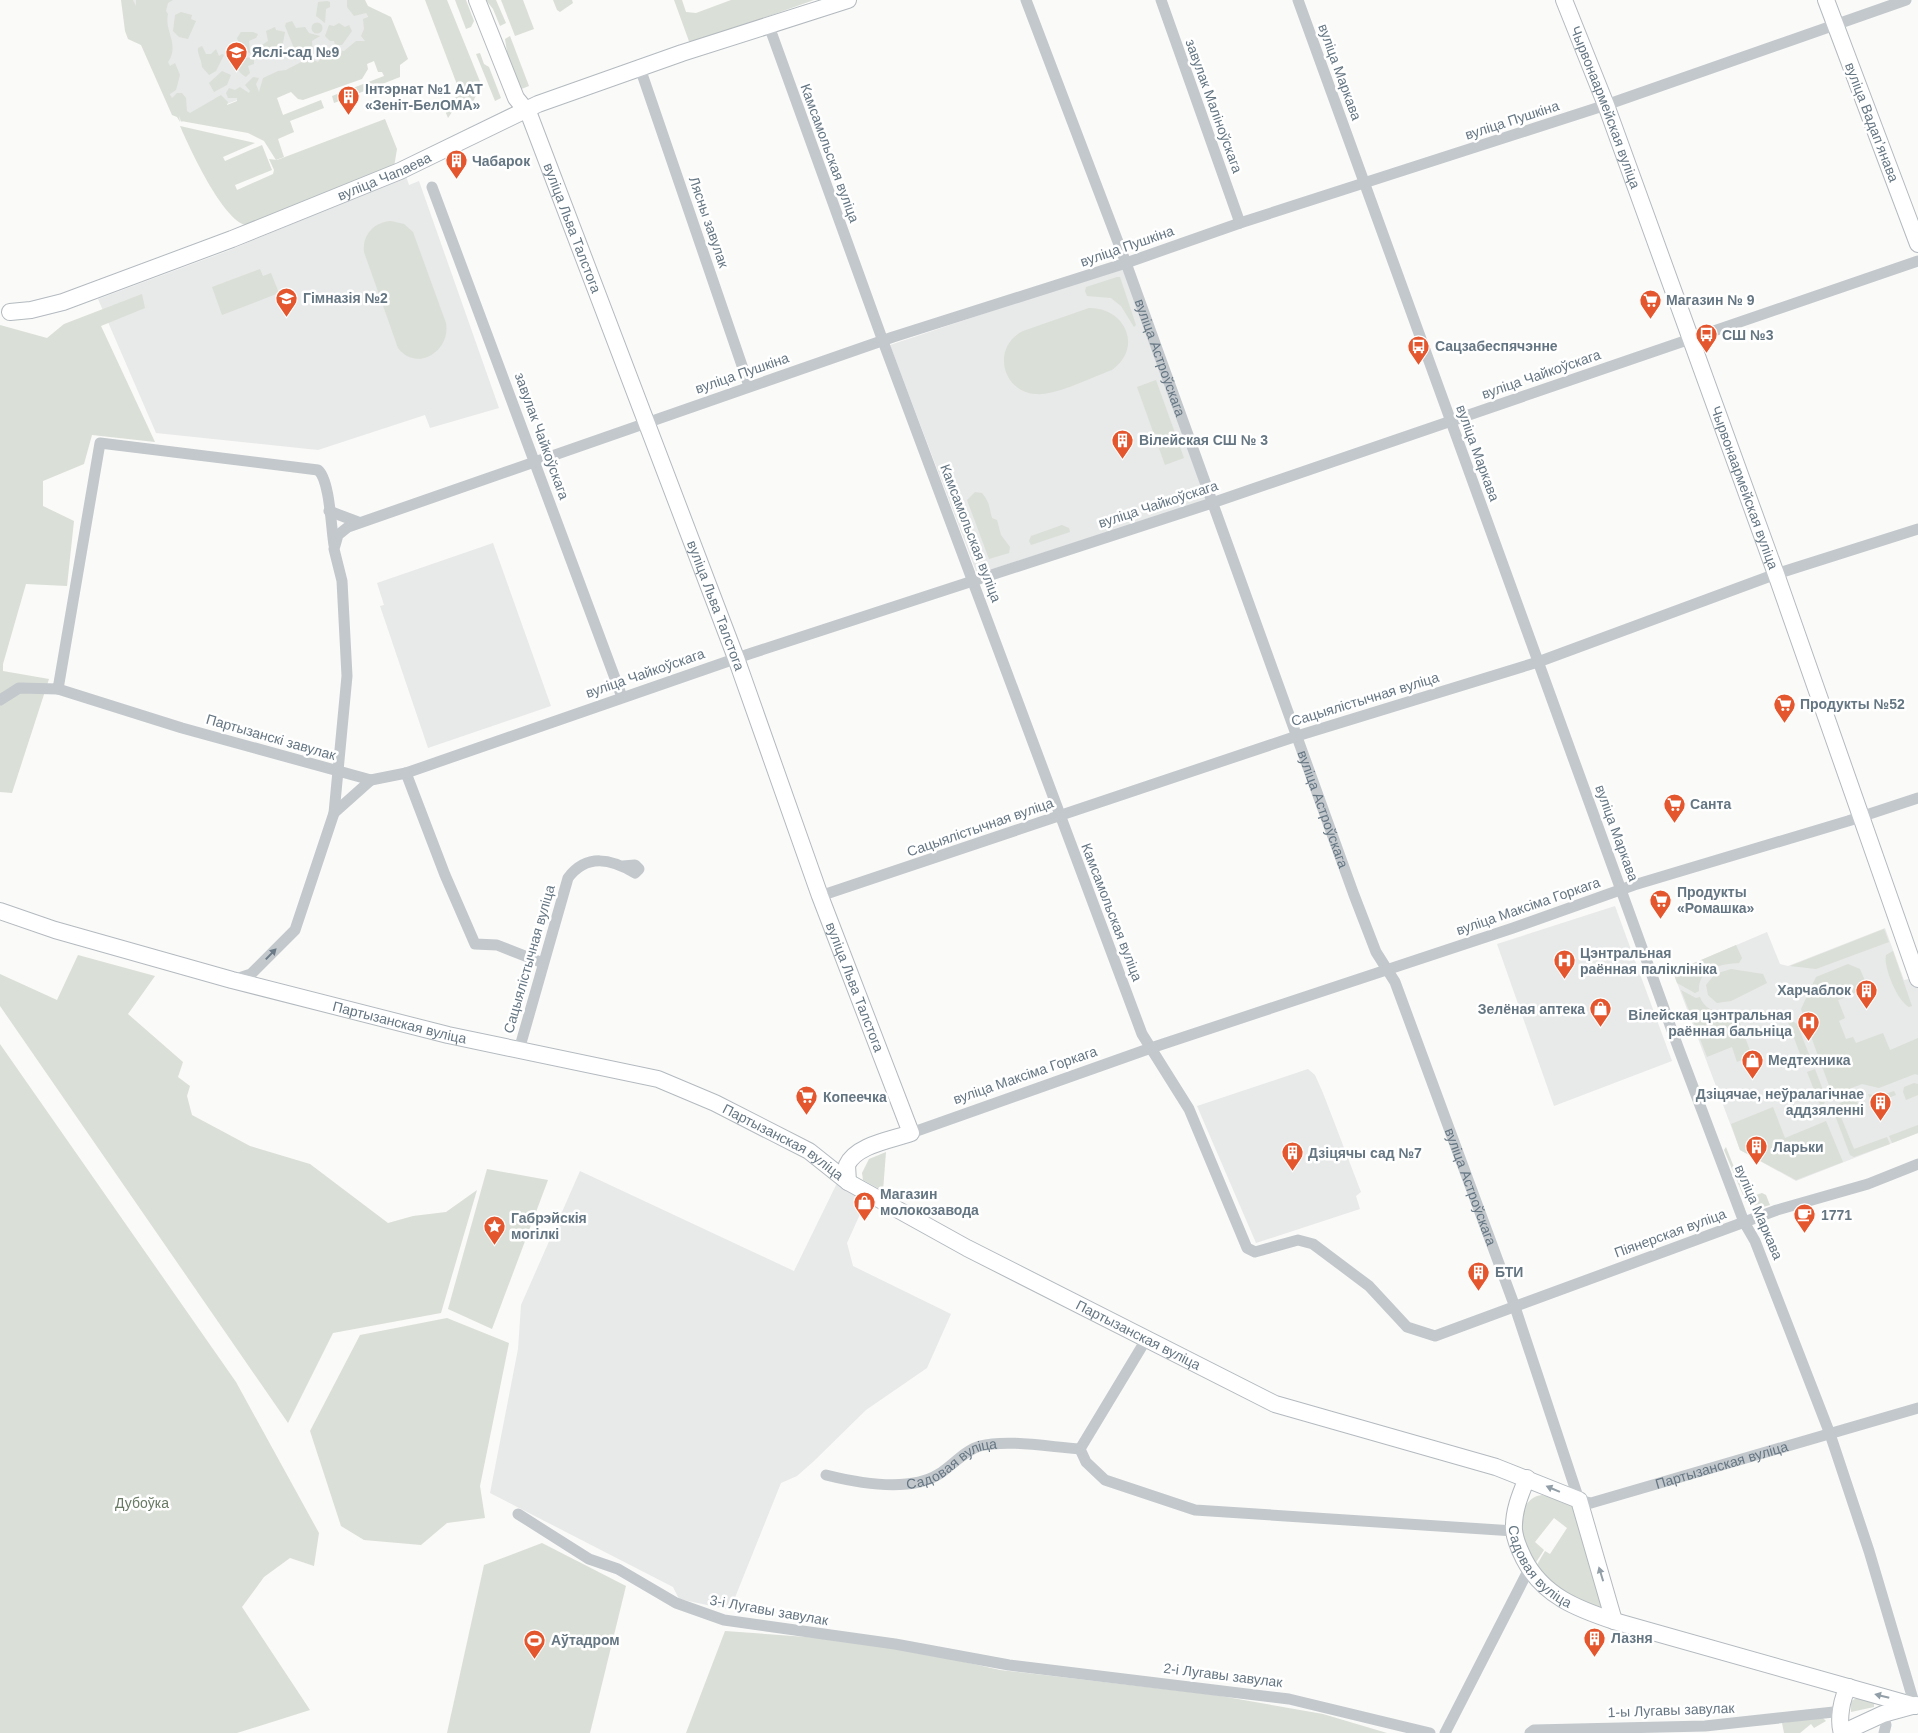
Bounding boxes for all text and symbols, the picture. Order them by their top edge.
street label: вуліца Маркава [1315,22,1365,123]
street label: Чырвонаармейская вуліца [1567,24,1644,191]
street label: завулак Маліноўскага [1182,37,1246,175]
school or university icon: Яслі-сад №9 [224,40,248,71]
place label: Яслі-сад №9 [252,44,339,60]
street label: вуліца Вадапʼянава [1842,60,1902,184]
place label: Інтэрнат №1 ААТ «Зеніт-БелОМА» [365,81,483,113]
street label: Камсамольская вуліца [797,81,863,225]
building icon: Інтэрнат №1 ААТ «Зеніт-БелОМА» [337,85,361,116]
street label: вуліца Пушкіна [1463,97,1561,143]
street label: вуліца Чапаева [335,149,434,203]
building icon: Чабарок [444,149,468,180]
place label: Чабарок [472,153,531,169]
street label: вуліца Льва Талстога [540,161,604,295]
street label: Лясны завулак [686,174,732,271]
street label: вуліца Пушкіна [1078,222,1176,269]
school or university icon: Гімназія №2 [275,286,299,317]
supermarket icon: Магазин № 9 [1638,288,1662,319]
place label: Гімназія №2 [303,290,388,306]
place label: Магазин № 9 [1666,292,1755,308]
street label: вуліца Астроўскага [1132,297,1189,419]
bus stop icon: СШ №3 [1694,323,1718,354]
place label: СШ №3 [1722,327,1774,343]
bus stop icon: Сацзабеспячэнне [1407,334,1431,365]
place label: Сацзабеспячэнне [1435,338,1558,354]
street label: вуліца Чайкоўскага [1479,346,1603,402]
street label: вуліца Пушкіна [693,349,791,396]
street label: завулак Чайкоўскага [512,370,572,502]
street label: вуліца Маркава [1453,403,1503,504]
street label: Чырвонаармейская вуліца [1708,404,1782,571]
building icon: Вілейская СШ № 3 [1111,428,1135,459]
place label: Вілейская СШ № 3 [1139,432,1268,448]
street label: Камсамольская вуліца [937,462,1005,604]
street label: вуліца Чайкоўскага [1096,477,1220,531]
street label: вуліца Льва Талстога [684,538,748,673]
street label: вуліца Чайкоўскага [583,645,707,701]
street label: Сацыялістычная вуліца [1289,669,1441,729]
supermarket icon: Продукты №52 [1772,692,1796,723]
place label: Продукты №52 [1800,696,1905,712]
street label: Партызанскі завулак [204,711,338,763]
street label: вуліца Астроўскага [1294,748,1352,870]
street label: вуліца Маркава [1592,783,1642,884]
supermarket icon: Санта [1662,792,1686,823]
street label: Сацыялістычная вуліца [905,794,1055,860]
place label: Санта [1690,796,1731,812]
street label: Камсамольская вуліца [1078,841,1146,983]
street label: вуліца Максіма Горкага [1454,874,1602,938]
street label: Сацыялістычная вуліца [500,883,558,1035]
place label: Продукты «Ромашка» [1677,884,1755,916]
supermarket icon: Продукты «Ромашка» [1649,888,1673,919]
street label: вуліца Льва Талстога [823,920,887,1054]
place label: Цэнтральная раённая паліклініка [1580,945,1717,977]
one-way arrow [265,948,277,960]
hospital icon: Цэнтральная раённая паліклініка [1552,949,1576,980]
building icon: Харчаблок [1855,978,1879,1009]
place label: Харчаблок [1777,982,1852,998]
shop icon: Зелёная аптека [1589,997,1613,1028]
street label: Партызанская вуліца [331,998,468,1047]
place label: Зелёная аптека [1478,1001,1585,1017]
place label: Вілейская цэнтральная раённая бальніца [1628,1007,1792,1039]
hospital icon: Вілейская цэнтральная раённая бальніца [1796,1011,1820,1042]
street label: вуліца Максіма Горкага [951,1043,1099,1107]
shop icon: Медтехника [1740,1048,1764,1079]
place label: Медтехника [1768,1052,1851,1068]
supermarket icon: Копеечка [795,1085,819,1116]
place label: Дзіцячае, неўралагічнае аддзяленні [1696,1086,1864,1118]
place label: Копеечка [823,1089,887,1105]
building icon: Дзіцячае, неўралагічнае аддзяленні [1868,1090,1892,1121]
street label: Партызанская вуліца [720,1100,847,1183]
street label: вуліца Астроўскага [1442,1126,1500,1248]
building icon: Ларьки [1745,1135,1769,1166]
place label: Ларьки [1773,1139,1824,1155]
building icon: Дзіцячы сад №7 [1280,1141,1304,1172]
place label: Дзіцячы сад №7 [1308,1145,1422,1161]
street label: вуліца Маркава [1732,1162,1786,1262]
place label: Магазин молокозавода [880,1186,979,1218]
shop icon: Магазин молокозавода [852,1190,876,1221]
cafe icon: 1771 [1793,1203,1817,1234]
street label: Піянерская вуліца [1612,1205,1728,1261]
place label: 1771 [1821,1207,1852,1223]
place label: Габрэйскія могілкі [511,1210,587,1242]
place icon: Габрэйскія могілкі [483,1214,507,1245]
building icon: БТИ [1467,1260,1491,1291]
place label: БТИ [1495,1264,1523,1280]
street label: Партызанская вуліца [1073,1297,1204,1373]
street label: Садовая вуліца [905,1435,998,1492]
street label: Партызанская вуліца [1653,1438,1790,1492]
one-way arrow [1546,1485,1560,1493]
park label: Дубоўка [115,1495,169,1511]
street label: Садовая вуліца [1506,1524,1575,1611]
one-way arrow [1597,1566,1605,1581]
street label: 3-і Лугавы завулак [709,1592,830,1628]
building icon: Лазня [1583,1626,1607,1657]
sports icon: Аўтадром [523,1628,547,1659]
place label: Лазня [1611,1630,1653,1646]
place label: Аўтадром [551,1632,620,1648]
street label: 2-і Лугавы завулак [1163,1660,1284,1690]
one-way arrow [1875,1692,1890,1700]
street label: 1-ы Лугавы завулак [1607,1700,1736,1720]

